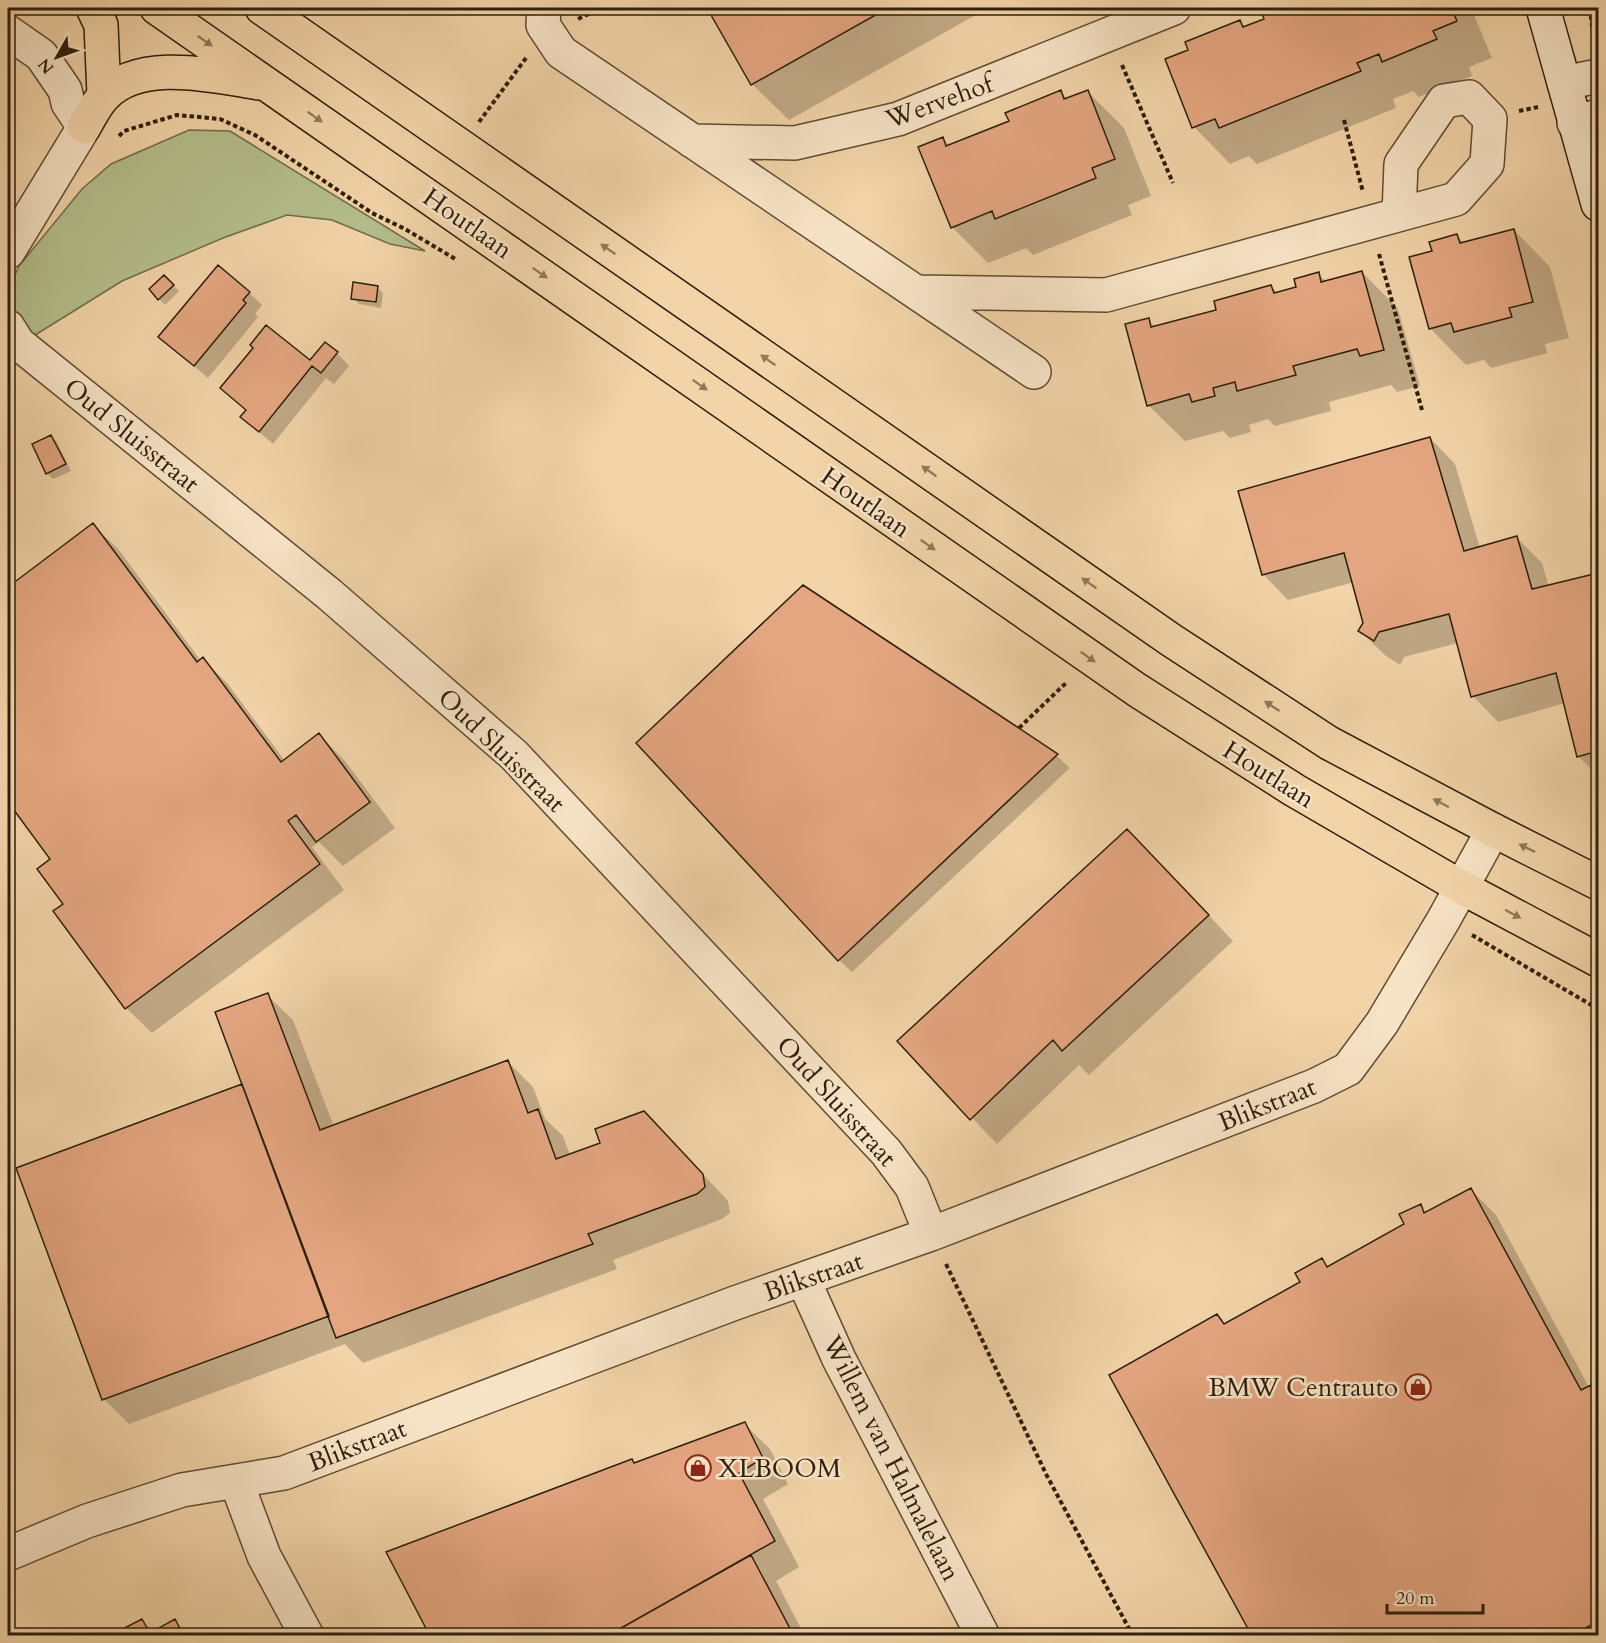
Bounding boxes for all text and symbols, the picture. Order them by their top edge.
north arrow [27,27,87,87]
one-way arrow [196,35,212,47]
text: N [33,54,59,78]
street label: Wervehof [880,65,1001,137]
one-way arrow [307,111,323,123]
street label: Houtlaan [416,180,520,267]
one-way arrow [600,244,616,255]
one-way arrow [532,267,548,278]
one-way arrow [761,354,777,366]
street label: Oud Sluisstraat [57,370,207,501]
one-way arrow [691,379,707,391]
street label: Houtlaan [814,459,918,546]
one-way arrow [921,465,937,477]
one-way arrow [920,539,936,551]
one-way arrow [1081,577,1097,589]
one-way arrow [1080,651,1096,663]
street label: Oud Sluisstraat [430,681,573,820]
one-way arrow [1264,701,1280,712]
street label: Houtlaan [1216,733,1322,816]
one-way arrow [1432,798,1449,808]
one-way arrow [1519,843,1536,852]
one-way arrow [1504,909,1521,919]
street label: Oud Sluisstraat [769,1028,905,1174]
street label: Blikstraat [1213,1069,1321,1140]
street label: Blikstraat [759,1243,867,1310]
street label: Willem van Halmalelaan [814,1329,969,1587]
place label: BMW Centrauto [1208,1370,1398,1405]
shop icon: BMW Centrauto [1403,1372,1433,1402]
street label: Blikstraat [303,1411,411,1480]
place label: XLBOOM [718,1451,841,1486]
shop icon: XLBOOM [683,1453,713,1483]
scale bar [1387,1577,1483,1615]
text: 20 m [1396,1586,1435,1611]

